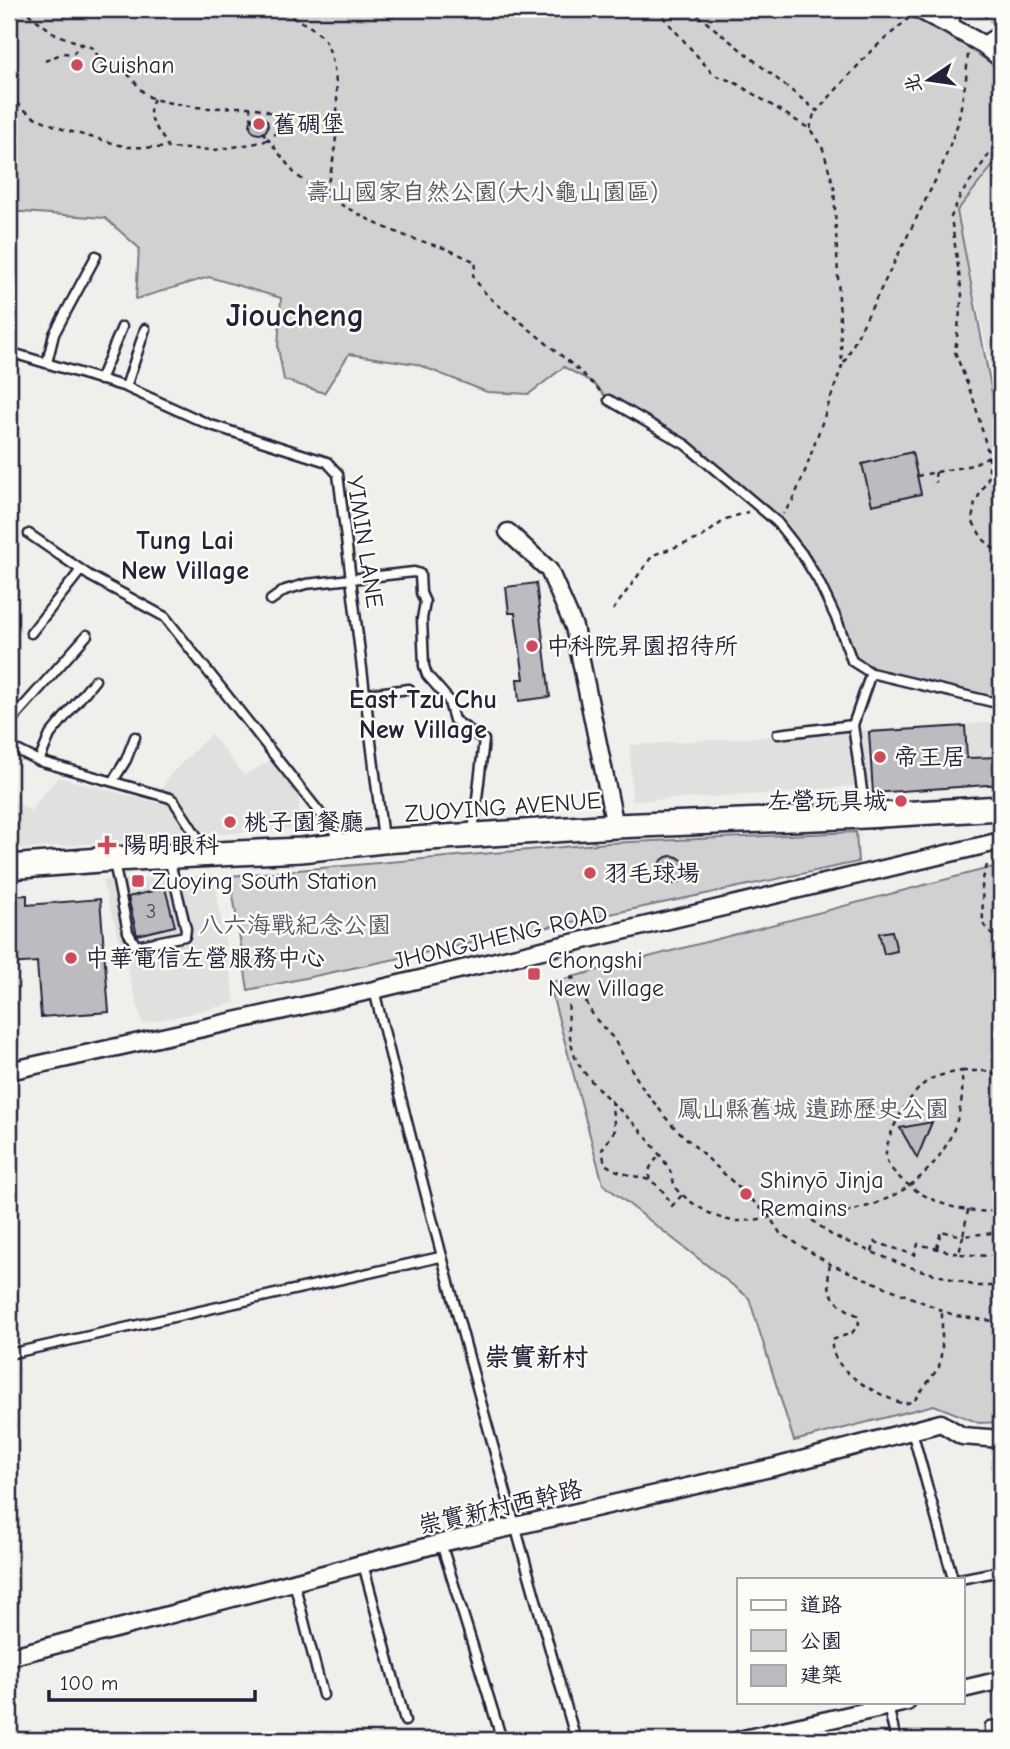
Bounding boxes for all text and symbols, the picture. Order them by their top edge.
north arrow [894,46,964,116]
place label: Guishan [91,51,174,79]
marker: Guishan [69,57,85,73]
text: 北 [901,72,926,95]
place label: 舊碉堡 [273,110,345,138]
marker: 舊碉堡 [251,116,267,132]
park label: 壽山國家自然公園(大小龜山園區) [306,178,658,206]
district label: Jioucheng [226,297,364,334]
street label: YIMIN LANE [341,474,389,610]
district label: Tung Lai New Village [121,526,249,586]
place label: 中科院昇園招待所 [546,632,738,660]
marker: 中科院昇園招待所 [524,638,540,654]
district label: East Tzu Chu New Village [349,685,497,745]
place label: 帝王居 [894,743,966,771]
marker: 帝王居 [872,749,888,765]
street label: ZUOYING AVENUE [404,786,602,828]
place label: 左營玩具城 [767,787,887,815]
marker: 左營玩具城 [893,793,909,809]
place label: 桃子園餐廳 [244,808,364,836]
marker: 桃子園餐廳 [222,814,238,830]
place label: 陽明眼科 [123,831,219,859]
marker: 陽明眼科 [97,835,117,855]
place label: 羽毛球場 [604,859,700,887]
marker: 羽毛球場 [582,865,598,881]
place label: Zuoying South Station [152,867,377,895]
marker: Zuoying South Station [130,873,146,889]
house number: 3 [146,899,156,923]
street label: JHONGJHENG ROAD [390,899,610,975]
park label: 八六海戰紀念公園 [199,911,391,939]
place label: 中華電信左營服務中心 [85,944,325,972]
place label: Chongshi New Village [548,946,664,1002]
marker: 中華電信左營服務中心 [63,950,79,966]
marker: Chongshi New Village [526,966,542,982]
park label: 鳳山縣舊城 遺跡歷史公園 [677,1095,949,1123]
place label: Shinyō Jinja Remains [760,1166,884,1222]
marker: Shinyō Jinja Remains [738,1186,754,1202]
district label: 崇實新村 [484,1343,588,1373]
street label: 崇實新村西幹路 [415,1474,585,1540]
legend [737,1578,964,1704]
text: 道路 [800,1593,842,1617]
text: 公園 [800,1629,842,1653]
scale bar [49,1658,256,1702]
text: 建築 [800,1663,842,1687]
text: 100 m [60,1671,118,1695]

